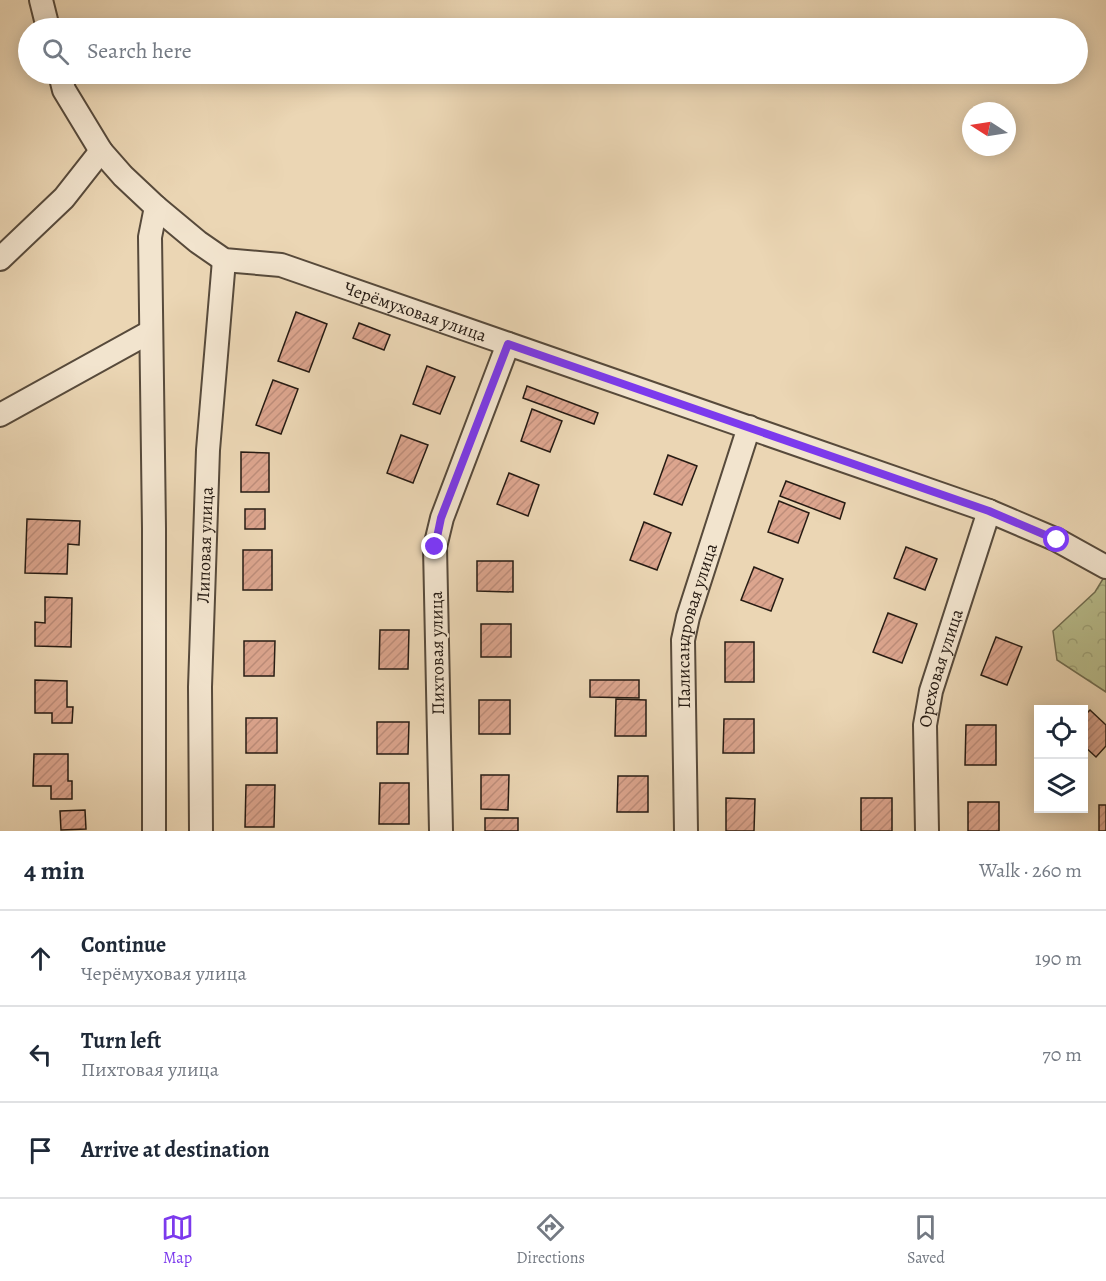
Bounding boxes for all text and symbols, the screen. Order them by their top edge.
search box [18,18,1088,84]
icon: search [39,35,72,68]
text: Search here [87,36,192,66]
north arrow [962,102,1016,156]
street label: Черёмуховая улица [341,276,490,348]
street label: Липовая улица [191,486,219,604]
route start [1043,526,1069,552]
route end [421,533,447,559]
street label: Палисандровая улица [671,539,723,709]
street label: Пихтовая улица [424,590,450,715]
street label: Ореховая улица [913,605,969,729]
map controls [1034,705,1088,813]
button: locate [1034,705,1088,759]
button: layers [1034,759,1088,813]
text: 4 min [24,853,85,888]
text: Walk · 260 m [979,857,1082,884]
text: Continue [81,930,166,960]
icon: ahead [24,942,57,975]
text: 190 m [1035,945,1082,972]
text: Черёмуховая улица [81,960,247,987]
text: Turn left [81,1026,161,1056]
icon: left [24,1038,57,1071]
text: 70 m [1042,1041,1082,1068]
text: Пихтовая улица [81,1056,219,1083]
icon: arrive [24,1134,57,1167]
text: Arrive at destination [81,1135,270,1165]
tab: Map [161,1211,194,1269]
tab: Directions [516,1211,585,1269]
tab: Saved [907,1211,945,1269]

